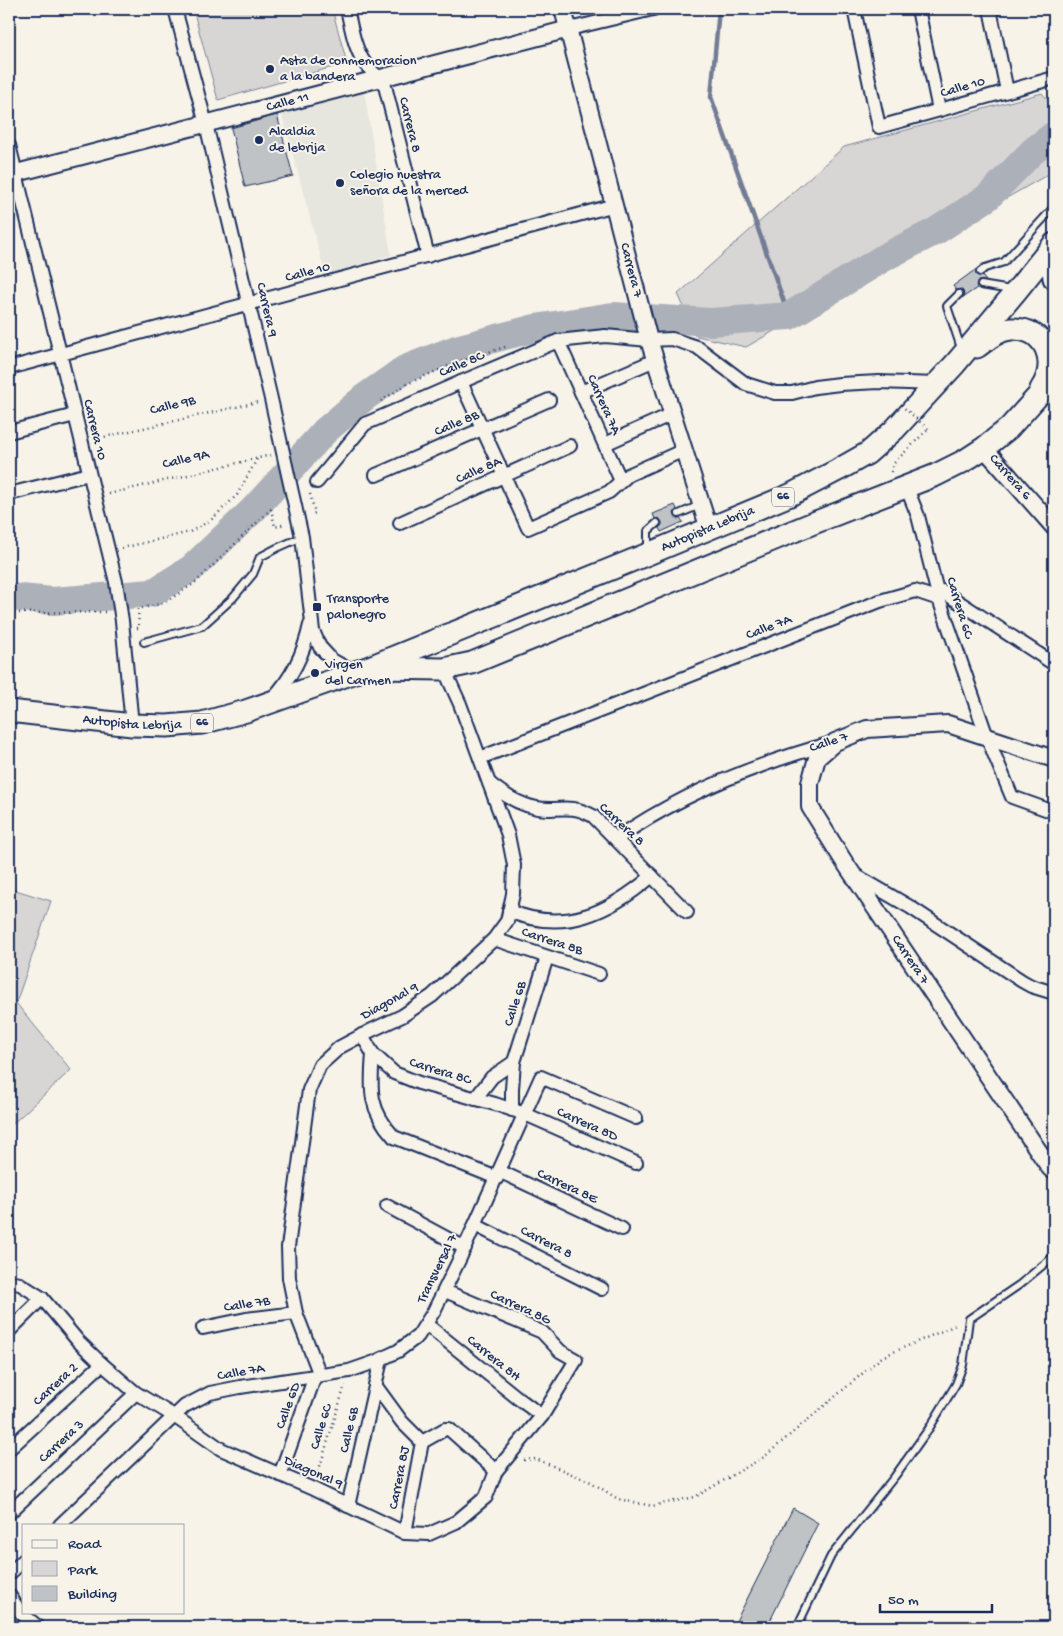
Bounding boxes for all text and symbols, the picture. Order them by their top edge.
place label: Asta de conmemoracion a la bandera [280,53,417,86]
marker: Asta de conmemoracion a la bandera [264,63,276,75]
street label: Calle 10 [939,74,987,102]
street label: Calle 11 [265,89,311,116]
street label: Carrera 8 [394,96,424,155]
place label: Alcaldia de lebrija [269,124,327,157]
marker: Alcaldia de lebrija [253,134,265,146]
place label: Colegio nuestra señora de la merced [350,167,469,200]
marker: Colegio nuestra señora de la merced [334,177,346,189]
street label: Carrera 7 [616,241,646,300]
street label: Calle 10 [284,259,332,287]
street label: Carrera 9 [251,281,281,339]
street label: Calle 8C [437,347,488,382]
street label: Carrera 7A [582,372,624,438]
street label: Calle 9B [149,392,198,419]
street label: Carrera 10 [78,398,110,462]
street label: Calle 8B [432,407,483,441]
street label: Calle 9A [161,446,212,474]
street label: Carrera 6 [985,451,1035,504]
street label: Calle 8A [454,453,505,489]
road number: 66 [772,488,794,507]
street label: Autopista Lebrija [659,502,758,556]
street label: Carrera 6C [942,575,977,642]
place label: Transporte palonegro [326,591,390,624]
marker: Transporte palonegro [311,601,323,613]
street label: Calle 7A [744,611,795,644]
place label: Virgen del Carmen [324,657,391,690]
marker: Virgen del Carmen [309,667,321,679]
street label: Autopista Lebrija [82,711,184,735]
road number: 66 [191,714,213,732]
street label: Calle 7 [808,729,851,757]
street label: Carrera 8 [595,800,648,851]
street label: Carrera 8B [519,924,586,960]
street label: Carrera 7 [887,932,933,988]
street label: Diagonal 9 [357,979,422,1025]
street label: Calle 6B [501,979,532,1029]
street label: Carrera 8C [407,1055,474,1090]
street label: Carrera 8D [554,1104,621,1146]
street label: Carrera 8E [534,1166,601,1209]
street label: Carrera 8 [517,1223,575,1263]
street label: Transversal 7 [414,1231,462,1307]
street label: Carrera 8G [487,1287,554,1330]
street label: Calle 7B [223,1293,272,1317]
street label: Carrera 8H [463,1332,524,1386]
street label: Carrera 2 [30,1360,82,1410]
street label: Calle 7A [216,1360,267,1386]
street label: Calle 6D [273,1380,306,1432]
street label: Calle 6C [307,1401,337,1452]
street label: Calle 6B [337,1405,364,1454]
street label: Carrera 3 [36,1417,88,1467]
street label: Carrera 8J [386,1445,415,1511]
street label: Diagonal 9 [280,1452,345,1494]
legend [22,1524,185,1614]
text: Road [68,1536,102,1554]
text: Park [67,1562,98,1580]
scale bar [880,1581,993,1613]
text: Building [67,1586,117,1604]
text: 50 m [888,1592,919,1610]

